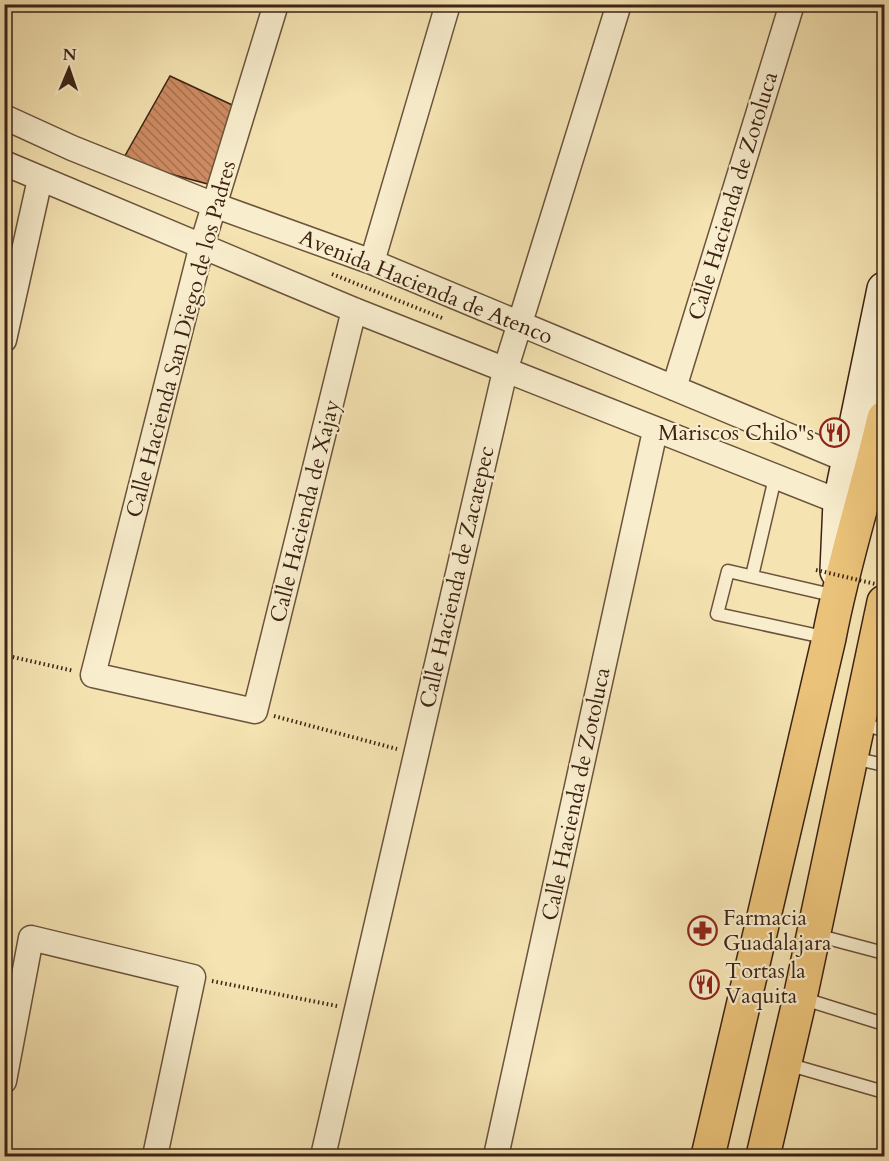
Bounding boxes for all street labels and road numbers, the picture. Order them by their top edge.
street label: Calle Hacienda de Zotoluca [681,68,785,324]
street label: Calle Hacienda San Diego de los Padres [119,157,243,521]
street label: Avenida Hacienda de Atenco [295,222,557,352]
street label: Calle Hacienda de Xajay [263,396,347,626]
street label: Calle Hacienda de Zacatepec [412,443,502,711]
street label: Calle Hacienda de Zotoluca [534,664,618,923]

